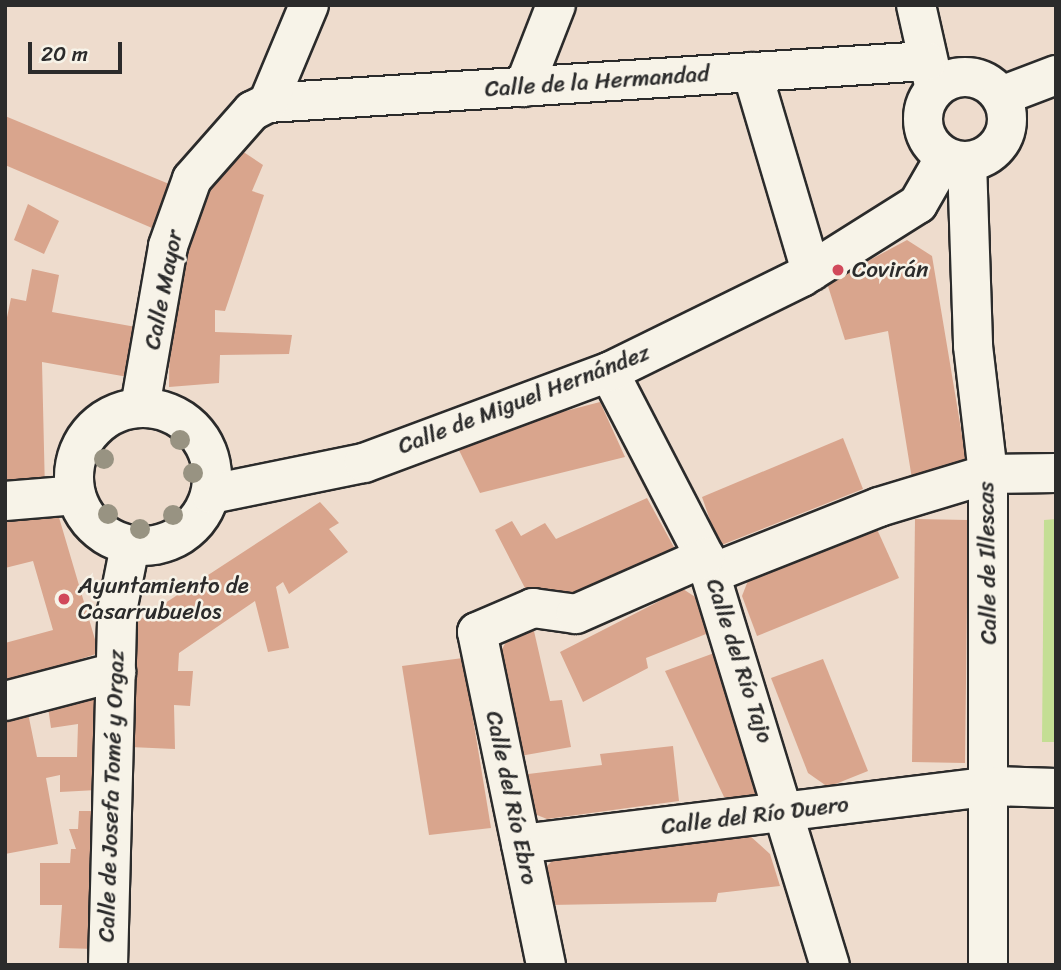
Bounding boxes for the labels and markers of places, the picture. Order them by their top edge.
place label: Covirán [852,256,929,284]
marker: Covirán [830,262,846,278]
place label: Ayuntamiento de Casarrubuelos [78,572,250,626]
marker: Ayuntamiento de Casarrubuelos [56,591,72,607]

